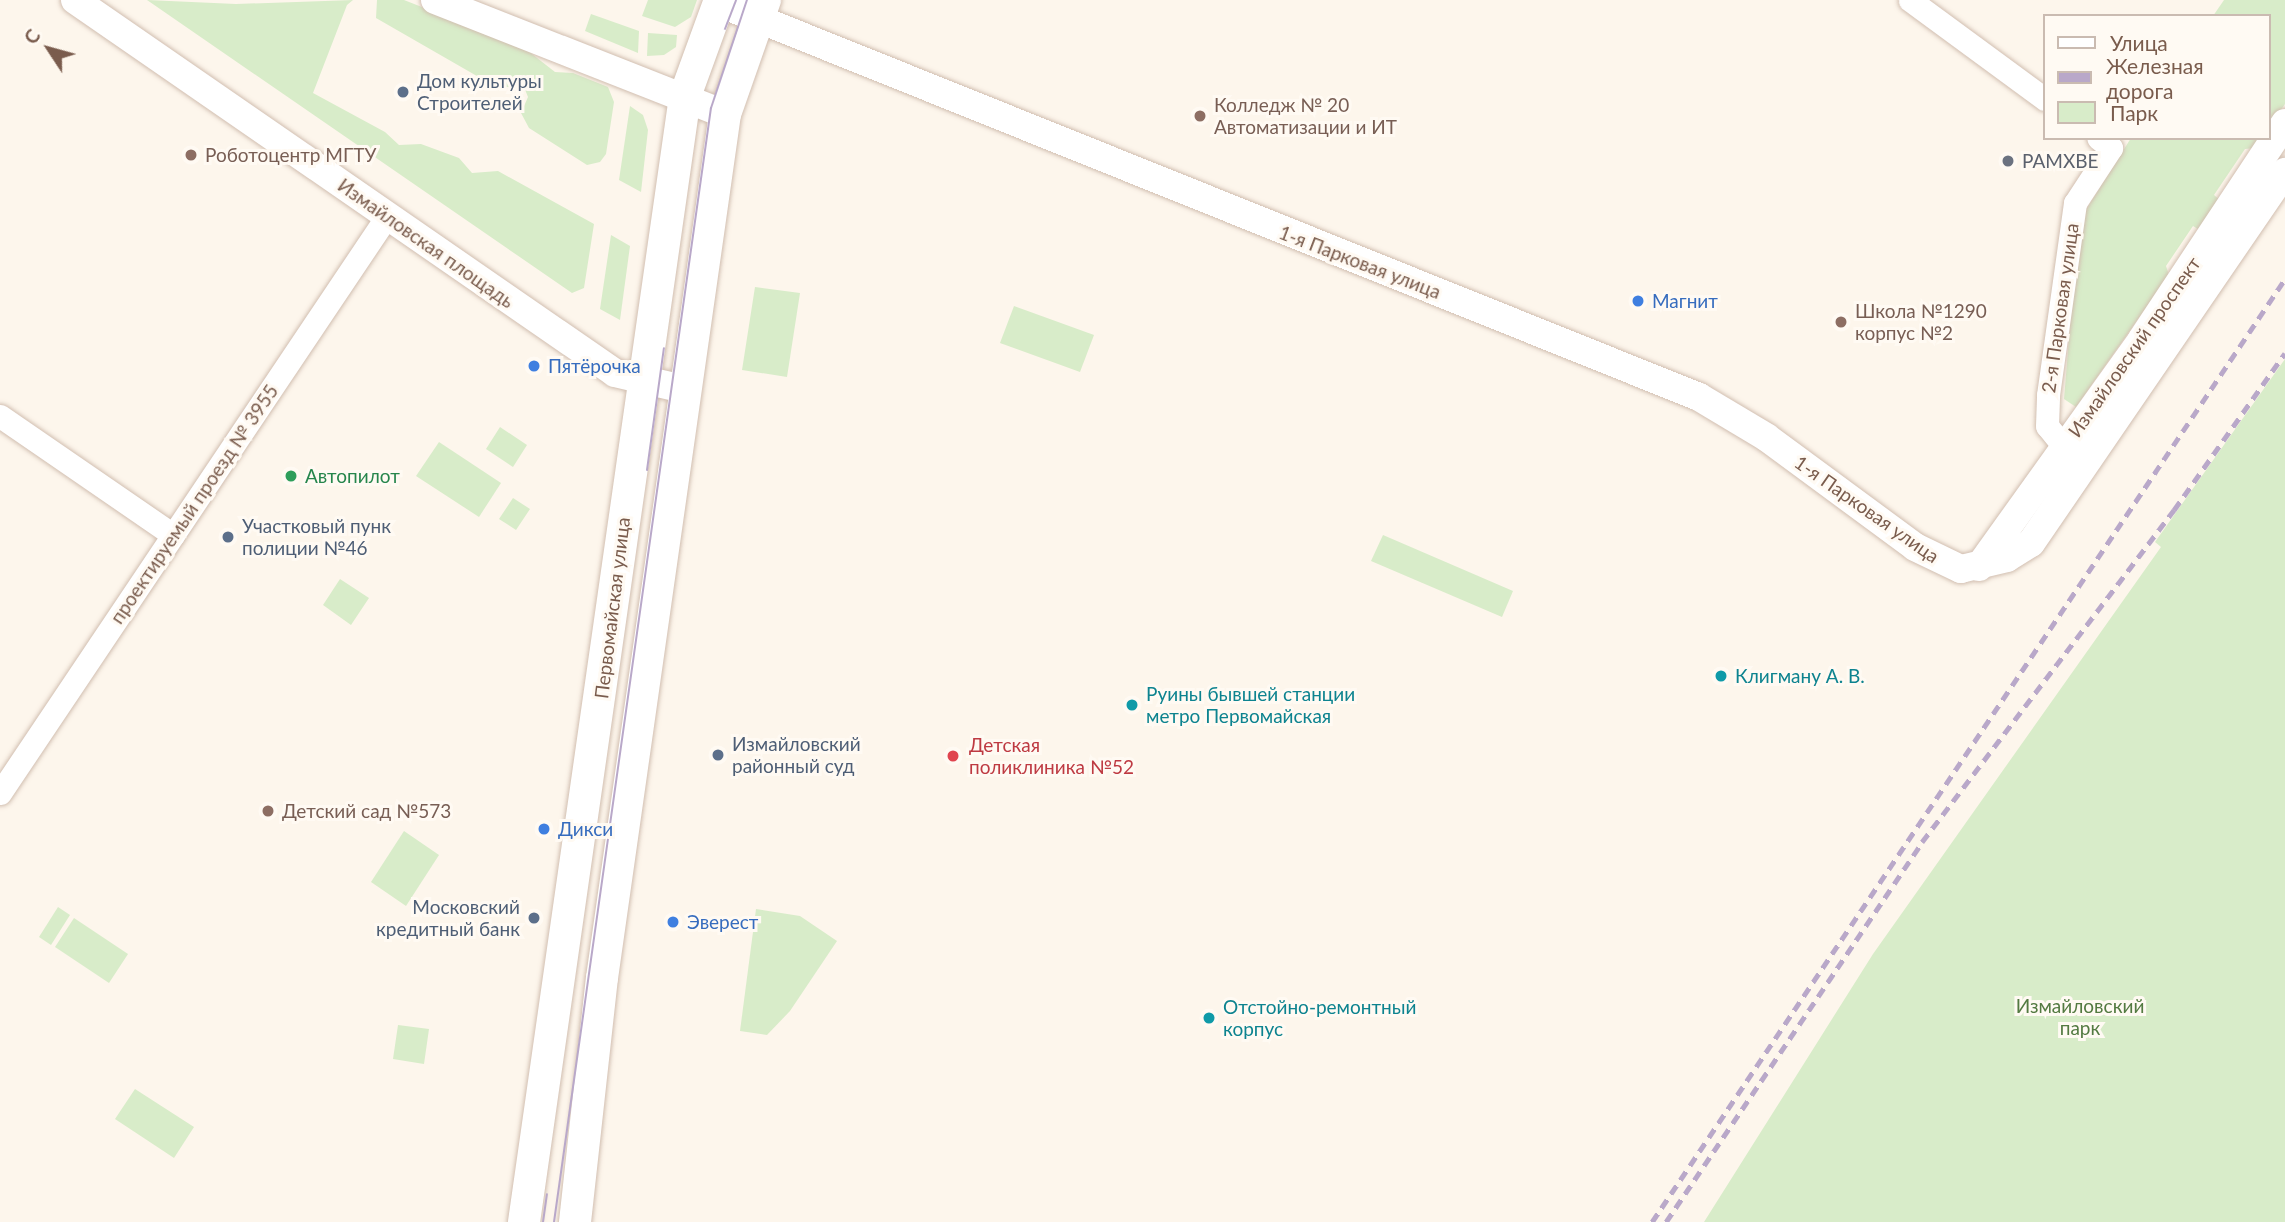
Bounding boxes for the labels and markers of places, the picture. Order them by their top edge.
place label: Дом культуры Строителей [417,70,542,114]
marker: Дом культуры Строителей [395,84,411,100]
place label: Колледж № 20 Автоматизации и ИТ [1214,94,1397,138]
marker: Колледж № 20 Автоматизации и ИТ [1192,108,1208,124]
place label: Роботоцентр МГТУ [205,144,376,166]
marker: Роботоцентр МГТУ [183,147,199,163]
place label: РАМХВЕ [2022,150,2099,172]
marker: РАМХВЕ [2000,153,2016,169]
place label: Магнит [1652,290,1718,312]
marker: Магнит [1630,293,1646,309]
place label: Школа №1290 корпус №2 [1855,300,1987,344]
marker: Школа №1290 корпус №2 [1833,314,1849,330]
place label: Пятёрочка [548,355,641,377]
marker: Пятёрочка [526,358,542,374]
place label: Автопилот [305,465,400,487]
marker: Автопилот [283,468,299,484]
place label: Участковый пунк полиции №46 [242,515,391,559]
marker: Участковый пунк полиции №46 [220,529,236,545]
place label: Клигману А. В. [1735,665,1865,687]
marker: Клигману А. В. [1713,668,1729,684]
place label: Руины бывшей станции метро Первомайская [1146,683,1355,727]
marker: Руины бывшей станции метро Первомайская [1124,697,1140,713]
place label: Измайловский районный суд [732,733,861,777]
place label: Детская поликлиника №52 [969,734,1134,778]
marker: Детская поликлиника №52 [943,746,963,766]
marker: Измайловский районный суд [710,747,726,763]
place label: Детский сад №573 [282,800,451,822]
marker: Детский сад №573 [260,803,276,819]
place label: Дикси [558,818,613,840]
marker: Дикси [536,821,552,837]
place label: Московский кредитный банк [376,896,520,940]
marker: Московский кредитный банк [526,910,542,926]
place label: Эверест [687,911,758,933]
marker: Эверест [665,914,681,930]
place label: Отстойно-ремонтный корпус [1223,996,1416,1040]
marker: Отстойно-ремонтный корпус [1201,1010,1217,1026]

